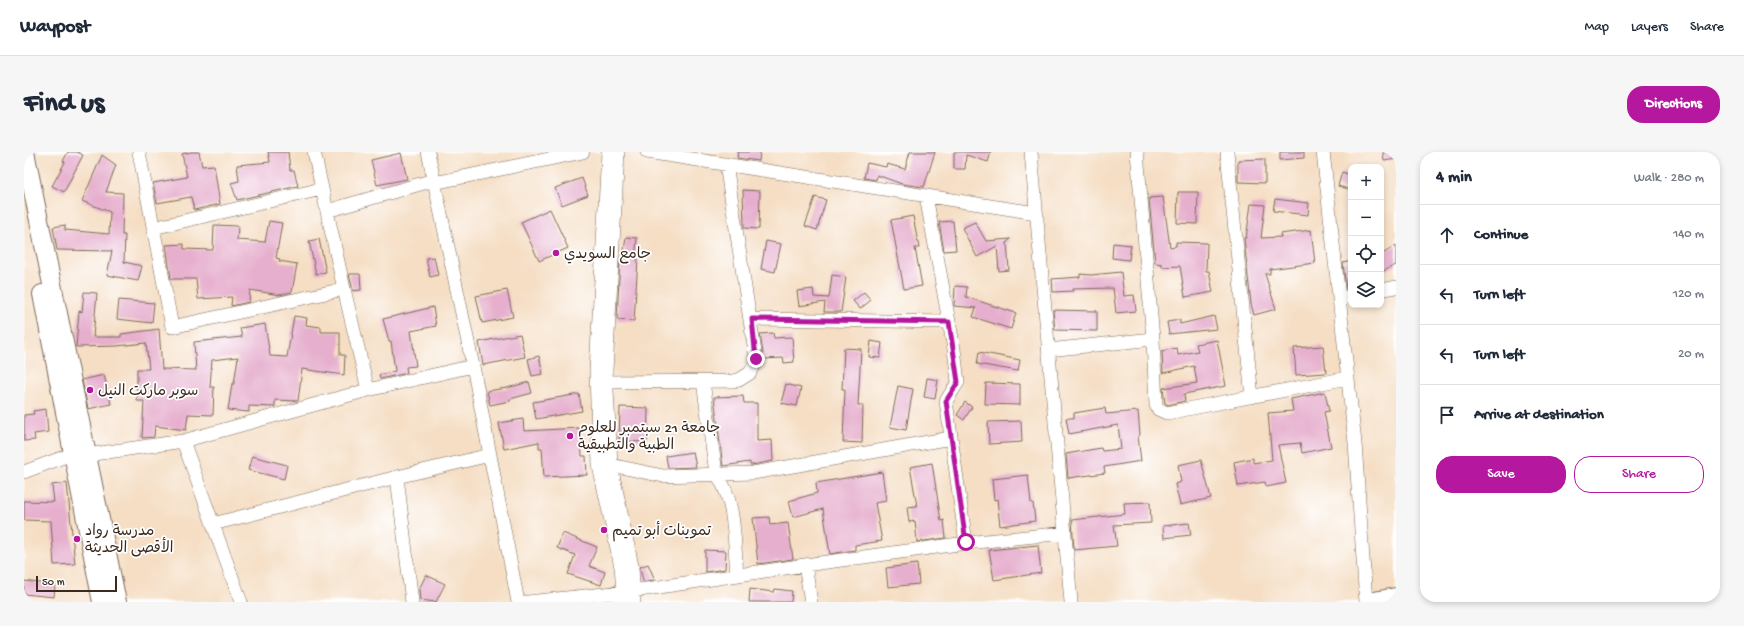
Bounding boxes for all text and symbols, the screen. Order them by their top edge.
text: Waypost [20,16,90,39]
text: Map [1585,19,1609,36]
text: Layers [1631,19,1668,36]
text: Share [1690,19,1724,36]
button: Directions [1627,86,1720,123]
text: Find us [24,88,104,121]
map controls [1348,164,1384,308]
button: + [1348,164,1384,200]
text: 4 min [1436,168,1472,188]
text: Walk · 280 m [1634,171,1704,186]
button: − [1348,200,1384,236]
icon: ahead [1436,224,1458,246]
text: Continue [1474,226,1528,244]
text: 140 m [1673,227,1704,242]
button: locate [1348,236,1384,272]
place label: جامع السويدي [564,246,651,264]
marker: جامع السويدي [551,248,561,258]
button: layers [1348,272,1384,308]
icon: left [1436,284,1458,306]
text: Turn left [1474,286,1525,304]
text: 120 m [1673,287,1704,302]
icon: left [1436,344,1458,366]
text: Turn left [1474,346,1525,364]
text: 20 m [1678,347,1704,362]
route end [747,350,765,368]
place label: سوبر ماركت النيل [98,383,198,401]
marker: سوبر ماركت النيل [85,385,95,395]
icon: arrive [1436,404,1458,426]
text: Arrive at destination [1474,406,1604,424]
place label: جامعة 21 سبتمبر للعلوم الطبية والتطبيقية [578,420,720,455]
marker: جامعة 21 سبتمبر للعلوم الطبية والتطبيقية [565,431,575,441]
button: Save [1436,456,1566,493]
button: Share [1574,456,1704,493]
place label: تموينات أبو تميم [612,521,712,542]
place label: مدرسة رواد الأقصى الحديثة [85,523,173,558]
marker: تموينات أبو تميم [599,525,609,535]
route start [957,533,975,551]
marker: مدرسة رواد الأقصى الحديثة [72,534,82,544]
scale bar [36,574,117,593]
text: 50 m [42,577,64,589]

